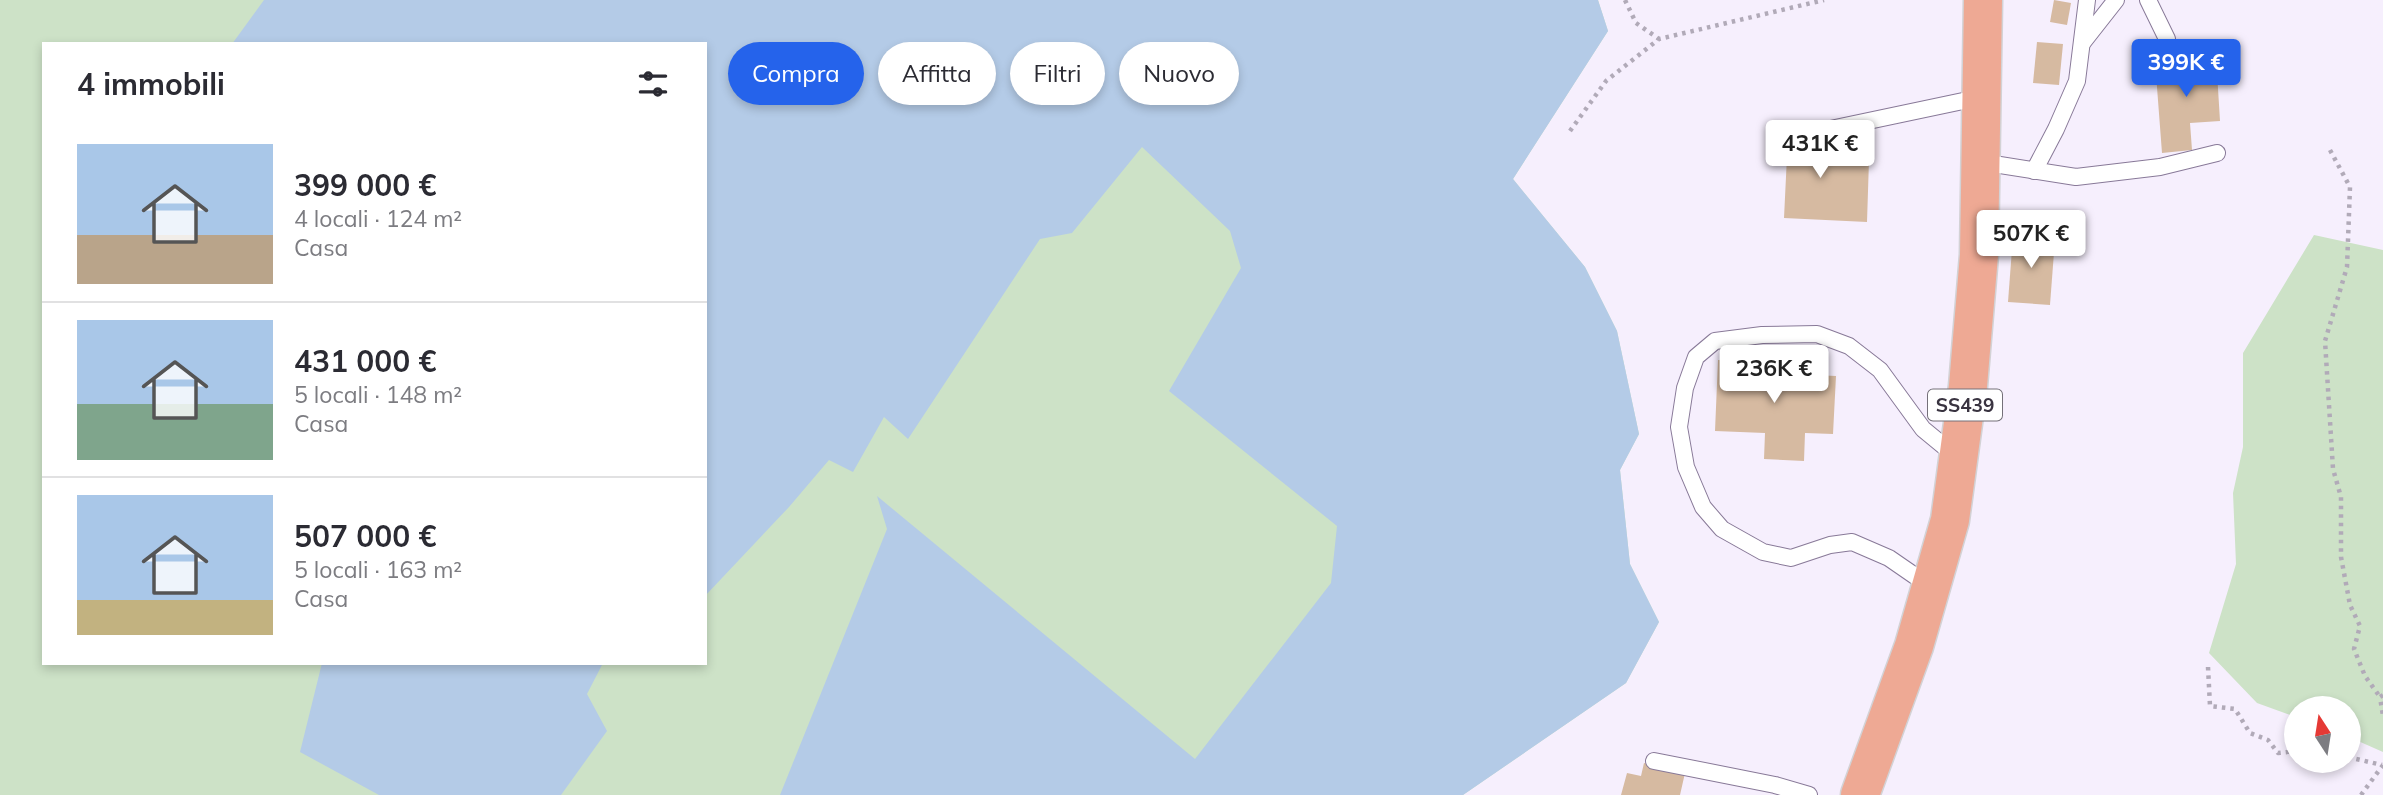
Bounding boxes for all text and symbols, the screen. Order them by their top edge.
pin: 399K € [2129,40,2243,99]
chip: Compra [728,42,864,105]
chip: Affitta [878,42,996,105]
chip: Filtri [1010,42,1105,105]
chip: Nuovo [1119,42,1239,105]
text: 399K € [2148,47,2224,76]
text: 4 immobili [77,65,225,103]
icon: filters [634,65,672,103]
pin: 431K € [1763,120,1877,180]
text: 431K € [1782,128,1858,157]
text: 399 000 € [294,166,436,204]
icon: home [133,172,217,256]
text: 4 locali · 124 m² [294,204,462,233]
pin: 507K € [1974,210,2088,270]
text: 507K € [1993,218,2069,247]
text: Casa [294,233,348,262]
text: 431 000 € [294,342,436,380]
pin: 236K € [1717,346,1831,405]
icon: home [133,348,217,432]
text: 236K € [1736,353,1812,382]
text: 5 locali · 148 m² [294,380,462,409]
road number: SS439 [1928,390,2002,420]
text: Casa [294,409,348,438]
text: 507 000 € [294,517,436,555]
icon: home [133,523,217,607]
text: 5 locali · 163 m² [294,555,462,584]
text: Casa [294,584,348,613]
north arrow [2284,696,2361,774]
map controls [2284,696,2361,773]

